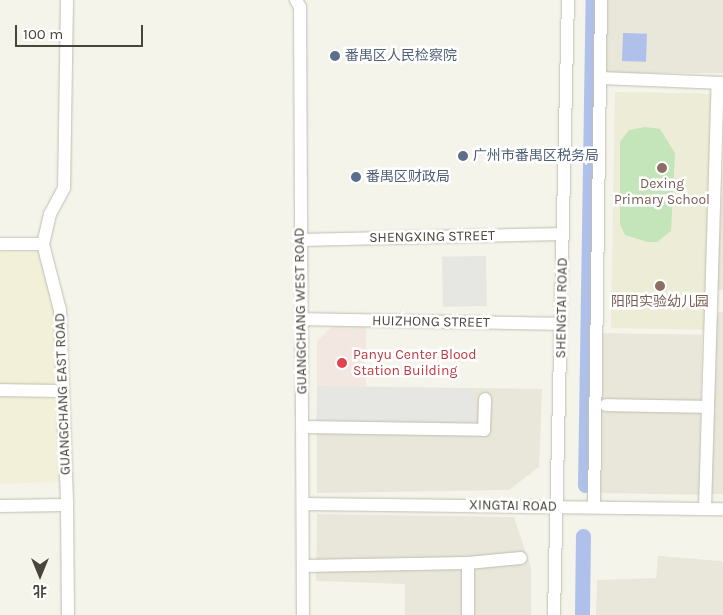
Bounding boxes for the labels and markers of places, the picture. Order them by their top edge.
place label: 番禺区人民检察院 [345,48,457,64]
marker: 番禺区人民检察院 [329,50,341,62]
place label: 广州市番禺区税务局 [473,148,599,164]
marker: 广州市番禺区税务局 [457,150,469,162]
marker: Dexing Primary School [656,162,668,174]
place label: 番禺区财政局 [366,169,450,185]
marker: 番禺区财政局 [350,171,362,183]
place label: Dexing Primary School [614,176,710,208]
marker: 阳阳实验幼儿园 [654,280,666,292]
place label: 阳阳实验幼儿园 [611,294,709,310]
place label: Panyu Center Blood Station Building [353,347,477,380]
marker: Panyu Center Blood Station Building [335,356,349,370]

